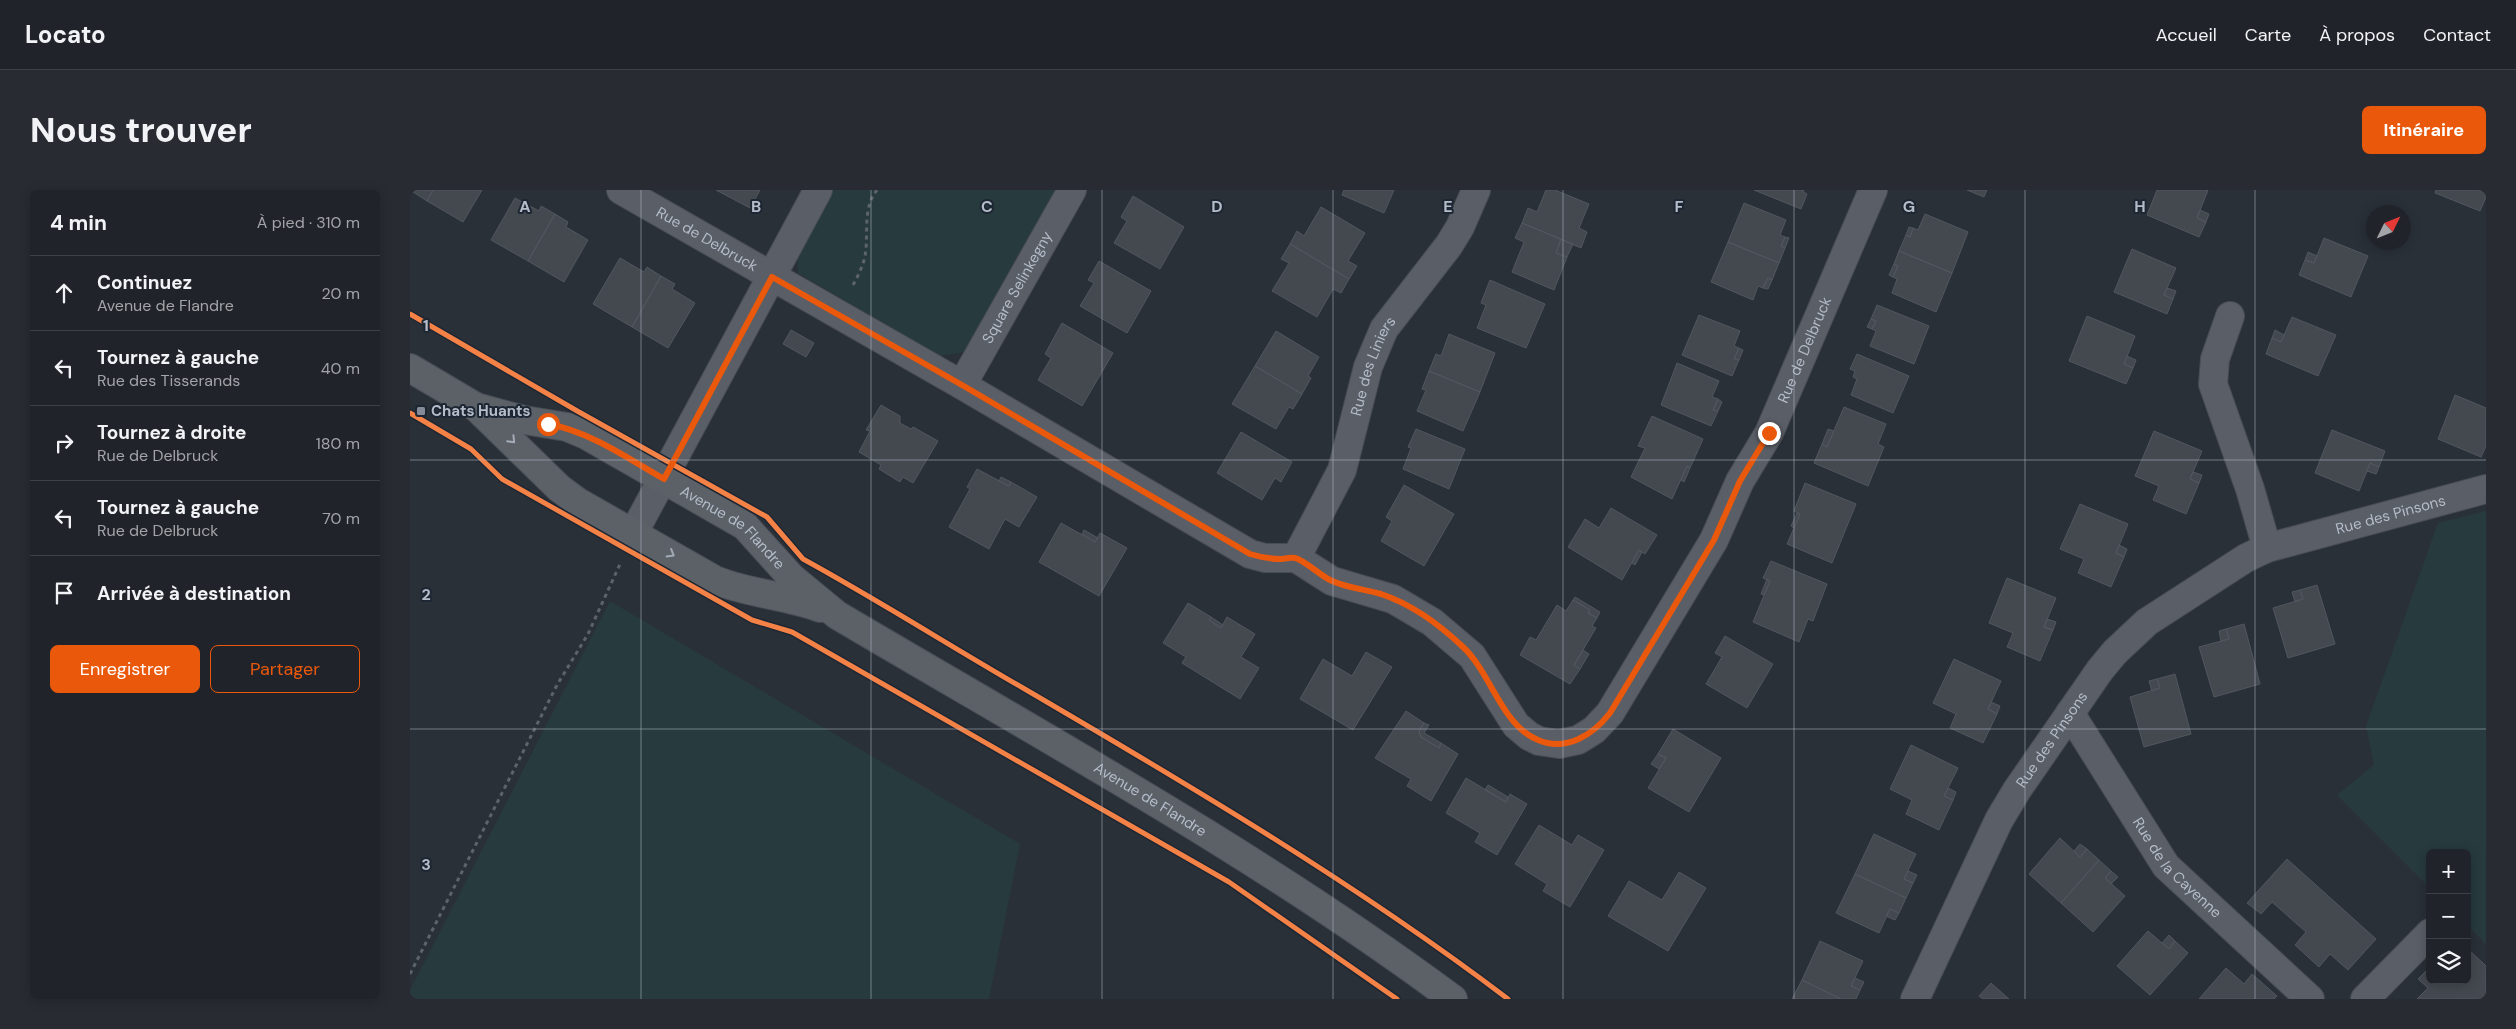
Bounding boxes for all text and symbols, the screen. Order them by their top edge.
text: Locato [25,19,106,50]
text: Accueil [2156,23,2217,47]
text: Carte [2245,23,2291,47]
text: À propos [2319,23,2395,47]
text: Contact [2423,23,2491,47]
button: Itinéraire [2362,106,2486,154]
text: Nous trouver [30,107,252,153]
text: A [519,196,531,217]
text: B [751,196,761,217]
text: C [981,196,993,217]
text: D [1211,196,1223,217]
text: E [1443,196,1453,217]
text: F [1675,196,1684,217]
text: G [1903,196,1915,217]
text: H [2134,196,2146,217]
street label: Rue de Delbruck [653,202,762,276]
north arrow [2366,205,2411,250]
text: 4 min [50,209,107,237]
text: À pied · 310 m [257,212,360,233]
street label: Square Selinkegny [977,227,1057,347]
text: Continuez [97,270,192,295]
icon: ahead [50,279,78,307]
text: 20 m [321,283,360,304]
street label: Rue de Delbruck [1773,293,1836,406]
text: Avenue de Flandre [97,295,234,316]
street label: Rue des Liniers [1346,312,1400,418]
text: 1 [423,315,429,336]
text: Tournez à gauche [97,345,259,370]
icon: left [50,354,78,382]
text: 40 m [321,358,360,379]
text: Rue des Tisserands [97,370,240,391]
place label: Chats Huants [431,401,531,421]
marker: Chats Huants [415,405,427,417]
route start [537,413,560,436]
text: Tournez à droite [97,420,247,445]
route end [1758,422,1781,445]
icon: right [50,429,78,457]
text: 180 m [316,433,360,454]
one-way arrow [506,435,515,444]
text: Rue de Delbruck [97,445,218,466]
street label: Avenue de Flandre [676,481,789,574]
street label: Rue des Pinsons [2333,490,2448,539]
text: Tournez à gauche [97,495,259,520]
icon: left [50,504,78,532]
text: 70 m [322,508,360,529]
text: Rue de Delbruck [97,520,218,541]
one-way arrow [666,548,675,558]
icon: arrive [50,579,78,607]
text: Arrivée à destination [97,581,291,606]
text: 2 [421,584,431,605]
button: Enregistrer [50,645,200,693]
button: Partager [210,645,360,693]
street label: Rue des Pinsons [2011,687,2092,792]
street label: Avenue de Flandre [1090,758,1210,841]
street label: Rue de la Cayenne [2128,813,2226,923]
map controls [2426,849,2471,984]
button: + [2426,849,2471,894]
text: 3 [421,854,431,875]
button: − [2426,894,2471,939]
button: layers [2426,939,2471,984]

